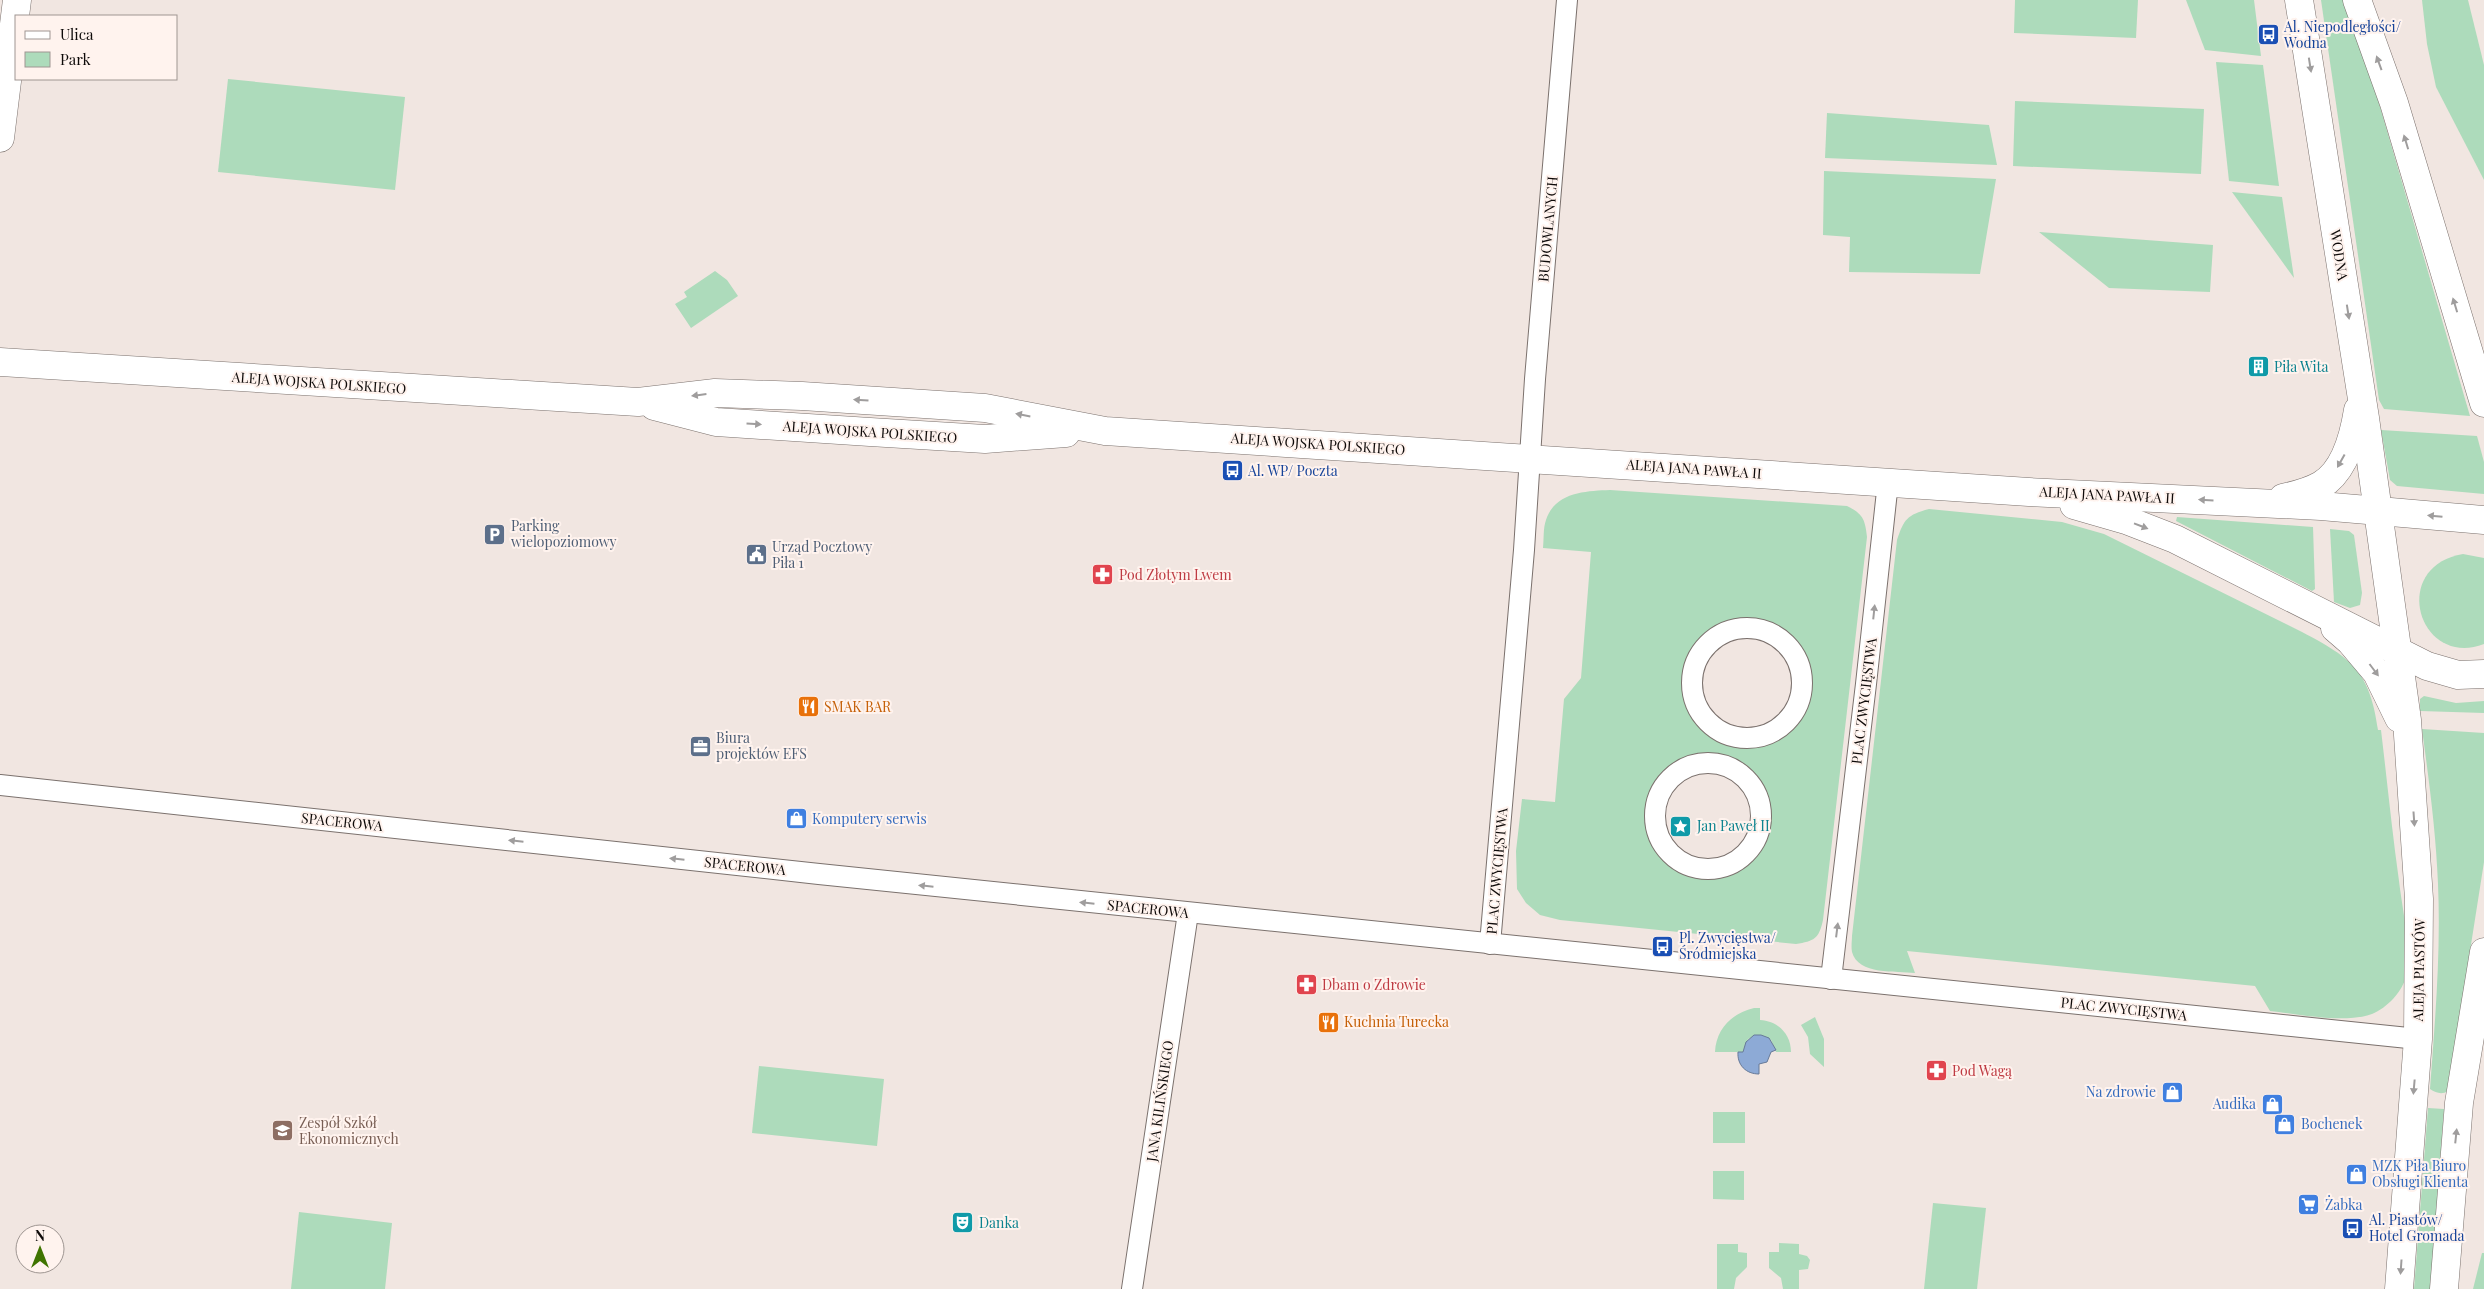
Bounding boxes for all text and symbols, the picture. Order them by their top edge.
legend [15,15,178,80]
place label: Al. Niepodległości/ Wodna [2283,17,2401,52]
bus stop icon: Al. Niepodległości/ Wodna [2256,23,2280,47]
text: Ulica [60,24,94,44]
text: Park [60,49,92,69]
one-way arrow [2375,55,2383,70]
one-way arrow [2306,58,2314,74]
one-way arrow [2401,134,2409,149]
street label: BUDOWLANYCH [1533,175,1562,283]
street label: WODNA [2326,227,2353,282]
one-way arrow [2450,297,2458,312]
one-way arrow [2345,305,2353,321]
building icon: Piła Wita [2246,355,2270,379]
place label: Piła Wita [2274,357,2329,376]
street label: ALEJA WOJSKA POLSKIEGO [230,367,407,398]
one-way arrow [691,391,707,399]
one-way arrow [853,396,869,404]
one-way arrow [1015,411,1030,419]
street label: ALEJA WOJSKA POLSKIEGO [781,416,958,447]
one-way arrow [746,421,762,429]
street label: ALEJA WOJSKA POLSKIEGO [1229,428,1406,459]
street label: ALEJA JANA PAWŁA II [1625,454,1763,483]
one-way arrow [2337,454,2345,469]
bus stop icon: Al. WP/ Poczta [1220,459,1244,483]
place label: Al. WP/ Poczta [1247,461,1338,480]
street label: ALEJA JANA PAWŁA II [2038,481,2175,508]
one-way arrow [2198,496,2214,504]
one-way arrow [2427,512,2443,520]
place label: Parking wielopoziomowy [511,516,617,551]
parking icon: Parking wielopoziomowy [483,522,507,546]
one-way arrow [2134,522,2148,530]
place label: Urząd Pocztowy Piła 1 [772,537,872,572]
public building icon: Urząd Pocztowy Piła 1 [744,543,768,567]
pharmacy icon: Pod Złotym Lwem [1091,563,1115,587]
place label: Pod Złotym Lwem [1119,565,1232,584]
one-way arrow [1870,604,1878,620]
street label: PLAC ZWYCIĘSTWA [1846,637,1881,765]
one-way arrow [2369,663,2379,677]
restaurant icon: SMAK BAR [796,695,820,719]
place label: SMAK BAR [824,697,892,716]
place label: Biura projektów EFS [716,728,807,763]
office icon: Biura projektów EFS [688,734,712,758]
shop icon: Komputery serwis [784,807,808,831]
street label: PLAC ZWYCIĘSTWA [1482,807,1512,935]
street label: SPACEROWA [300,808,384,835]
place label: Komputery serwis [812,809,927,828]
one-way arrow [2410,811,2418,827]
place icon: Jan Paweł II [1669,814,1693,838]
place label: Jan Paweł II [1696,816,1770,835]
one-way arrow [507,837,523,845]
street label: SPACEROWA [703,852,787,879]
one-way arrow [669,855,685,863]
one-way arrow [917,882,933,890]
street label: SPACEROWA [1106,895,1190,922]
one-way arrow [1079,898,1095,906]
street label: ALEJA PIASTÓW [2408,918,2429,1023]
one-way arrow [1833,922,1841,938]
place label: Pl. Zwycięstwa/ Śródmiejska [1679,928,1776,963]
bus stop icon: Pl. Zwycięstwa/ Śródmiejska [1651,934,1675,958]
pharmacy icon: Dbam o Zdrowie [1294,973,1318,997]
place label: Dbam o Zdrowie [1322,975,1426,994]
street label: PLAC ZWYCIĘSTWA [2060,992,2188,1025]
restaurant icon: Kuchnia Turecka [1316,1010,1340,1034]
place label: Kuchnia Turecka [1344,1012,1449,1031]
street label: JANA KILIŃSKIEGO [1141,1039,1177,1164]
pharmacy icon: Pod Wagą [1924,1059,1948,1083]
place label: Pod Wagą [1952,1061,2012,1080]
shop icon: Na zdrowie [2160,1080,2184,1104]
one-way arrow [2409,1080,2417,1096]
place label: Na zdrowie [2086,1082,2156,1101]
shop icon: Audika [2260,1092,2284,1116]
place label: Audika [2212,1094,2256,1113]
shop icon: Bochenek [2273,1112,2297,1136]
place label: Zespół Szkół Ekonomicznych [299,1113,400,1148]
place label: Bochenek [2301,1114,2363,1133]
school or university icon: Zespół Szkół Ekonomicznych [271,1119,295,1143]
one-way arrow [2452,1127,2460,1143]
place label: MZK Piła Biuro Obsługi Klienta [2372,1156,2468,1191]
shop icon: MZK Piła Biuro Obsługi Klienta [2344,1162,2368,1186]
supermarket icon: Żabka [2297,1193,2321,1217]
place label: Żabka [2325,1195,2363,1214]
place label: Al. Piastów/ Hotel Gromada [2368,1210,2465,1245]
theatre icon: Danka [951,1211,975,1235]
place label: Danka [979,1213,1019,1232]
bus stop icon: Al. Piastów/ Hotel Gromada [2341,1216,2365,1240]
north arrow [15,1224,65,1274]
text: N [35,1226,45,1245]
one-way arrow [2396,1259,2404,1275]

